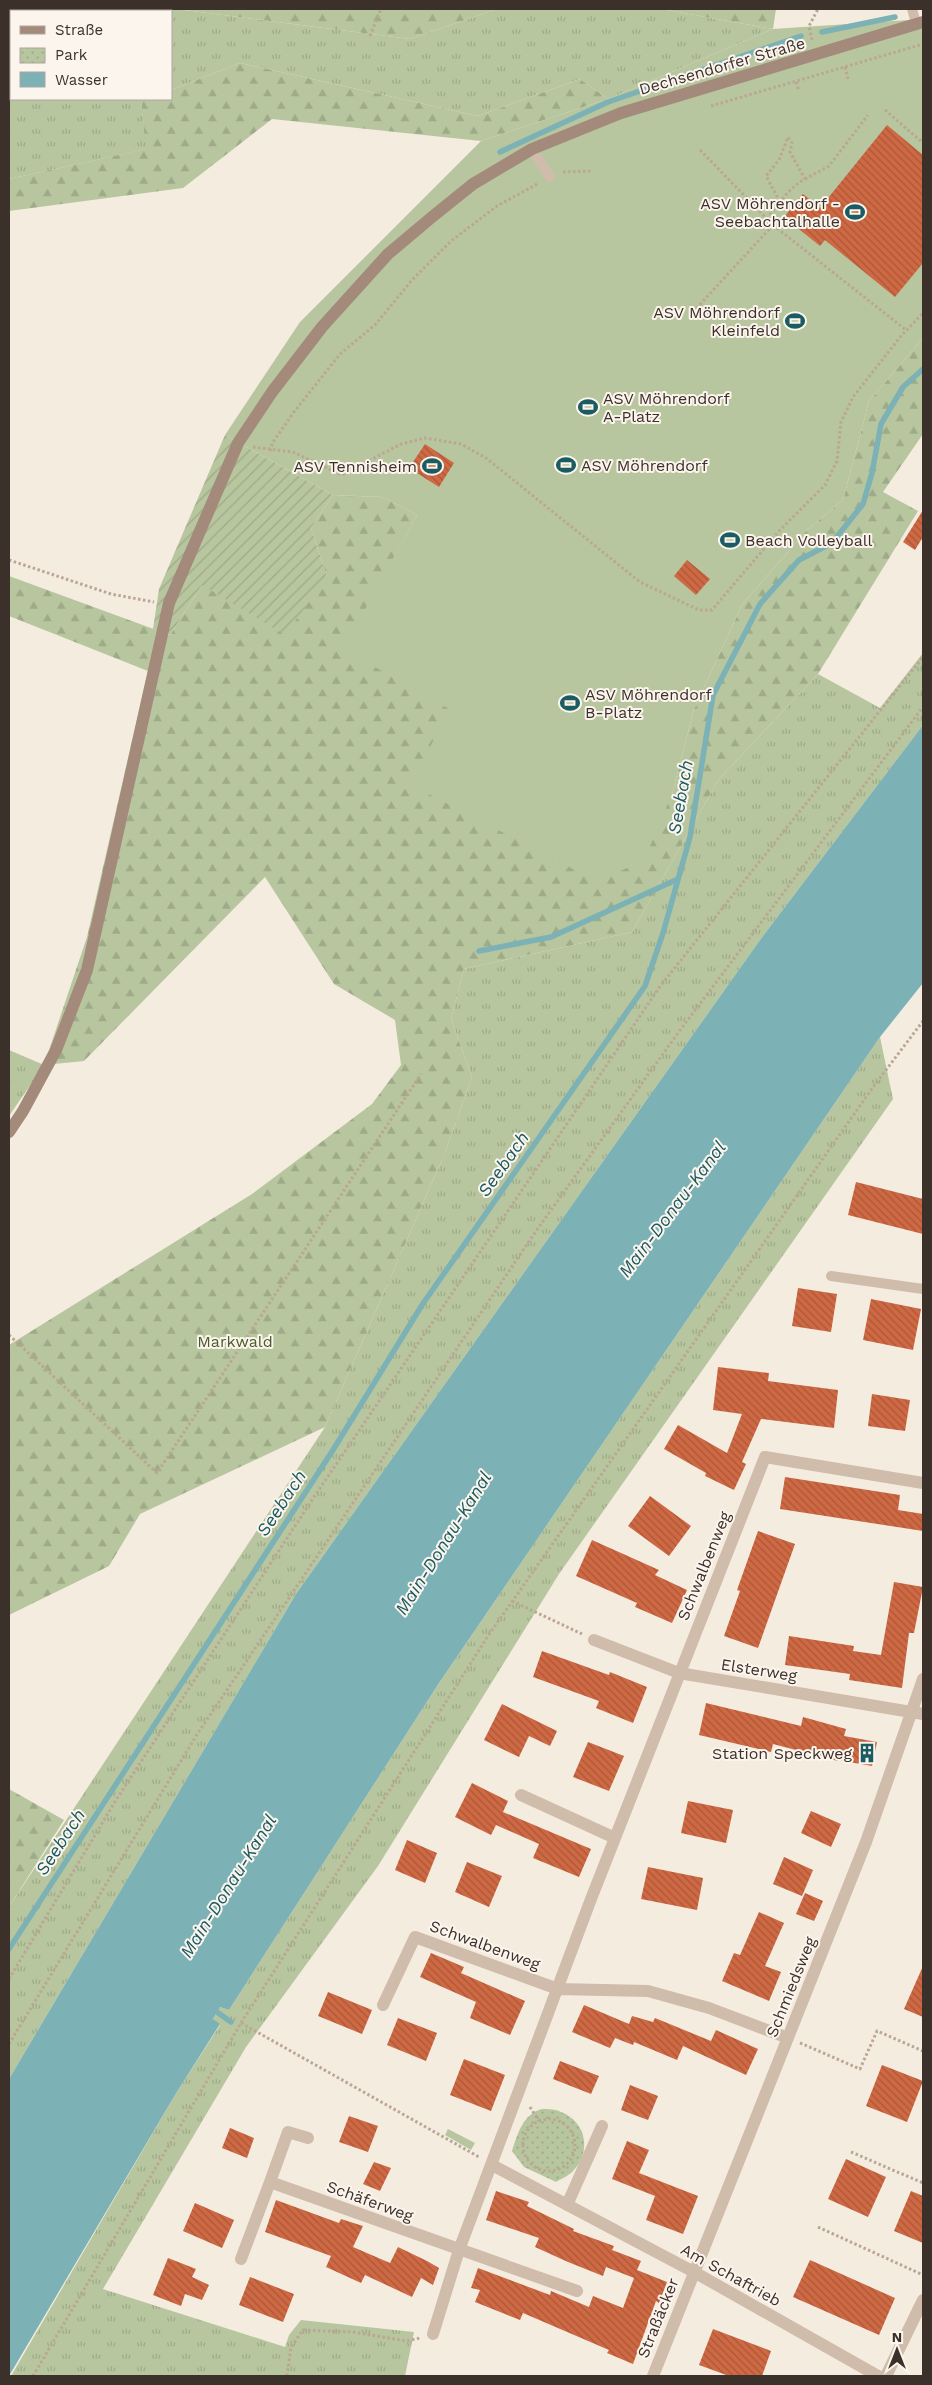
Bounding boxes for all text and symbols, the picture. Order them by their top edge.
legend [10,10,172,100]
text: Straße [55,21,103,39]
street label: Dechsendorfer Straße [637,33,807,99]
text: Park [55,46,88,64]
text: Wasser [55,71,108,89]
place label: ASV Möhrendorf - Seebachtalhalle [700,194,840,231]
sports icon: ASV Möhrendorf - Seebachtalhalle [844,201,866,223]
place label: ASV Möhrendorf Kleinfeld [653,303,781,340]
sports icon: ASV Möhrendorf Kleinfeld [784,310,806,332]
place label: ASV Möhrendorf A-Platz [603,389,730,426]
sports icon: ASV Möhrendorf A-Platz [577,396,599,418]
sports icon: ASV Möhrendorf [555,454,577,476]
sports icon: ASV Tennisheim [421,455,443,477]
place label: ASV Möhrendorf [581,456,708,475]
place label: ASV Tennisheim [293,457,417,476]
sports icon: Beach Volleyball [719,529,741,551]
place label: Beach Volleyball [745,531,873,550]
place label: ASV Möhrendorf B-Platz [585,685,712,722]
sports icon: ASV Möhrendorf B-Platz [559,692,581,714]
water label: Seebach [663,758,697,836]
water label: Seebach [473,1127,533,1201]
water label: Main-Donau-Kanal [614,1137,730,1281]
park label: Markwald [197,1332,273,1351]
water label: Seebach [252,1466,310,1540]
water label: Main-Donau-Kanal [390,1468,496,1618]
street label: Schwalbenweg [673,1508,735,1623]
street label: Elsterweg [720,1655,799,1685]
building icon: Station Speckweg [856,1742,878,1764]
place label: Station Speckweg [712,1744,852,1763]
water label: Seebach [31,1805,89,1879]
water label: Main-Donau-Kanal [175,1811,281,1961]
street label: Schwalbenweg [427,1916,543,1974]
street label: Schmiedsweg [762,1934,820,2040]
street label: Schäferweg [324,2177,416,2226]
street label: Am Schaftrieb [678,2240,784,2310]
street label: Straßäcker [633,2275,683,2361]
north arrow [872,2325,922,2375]
text: N [892,2329,902,2345]

